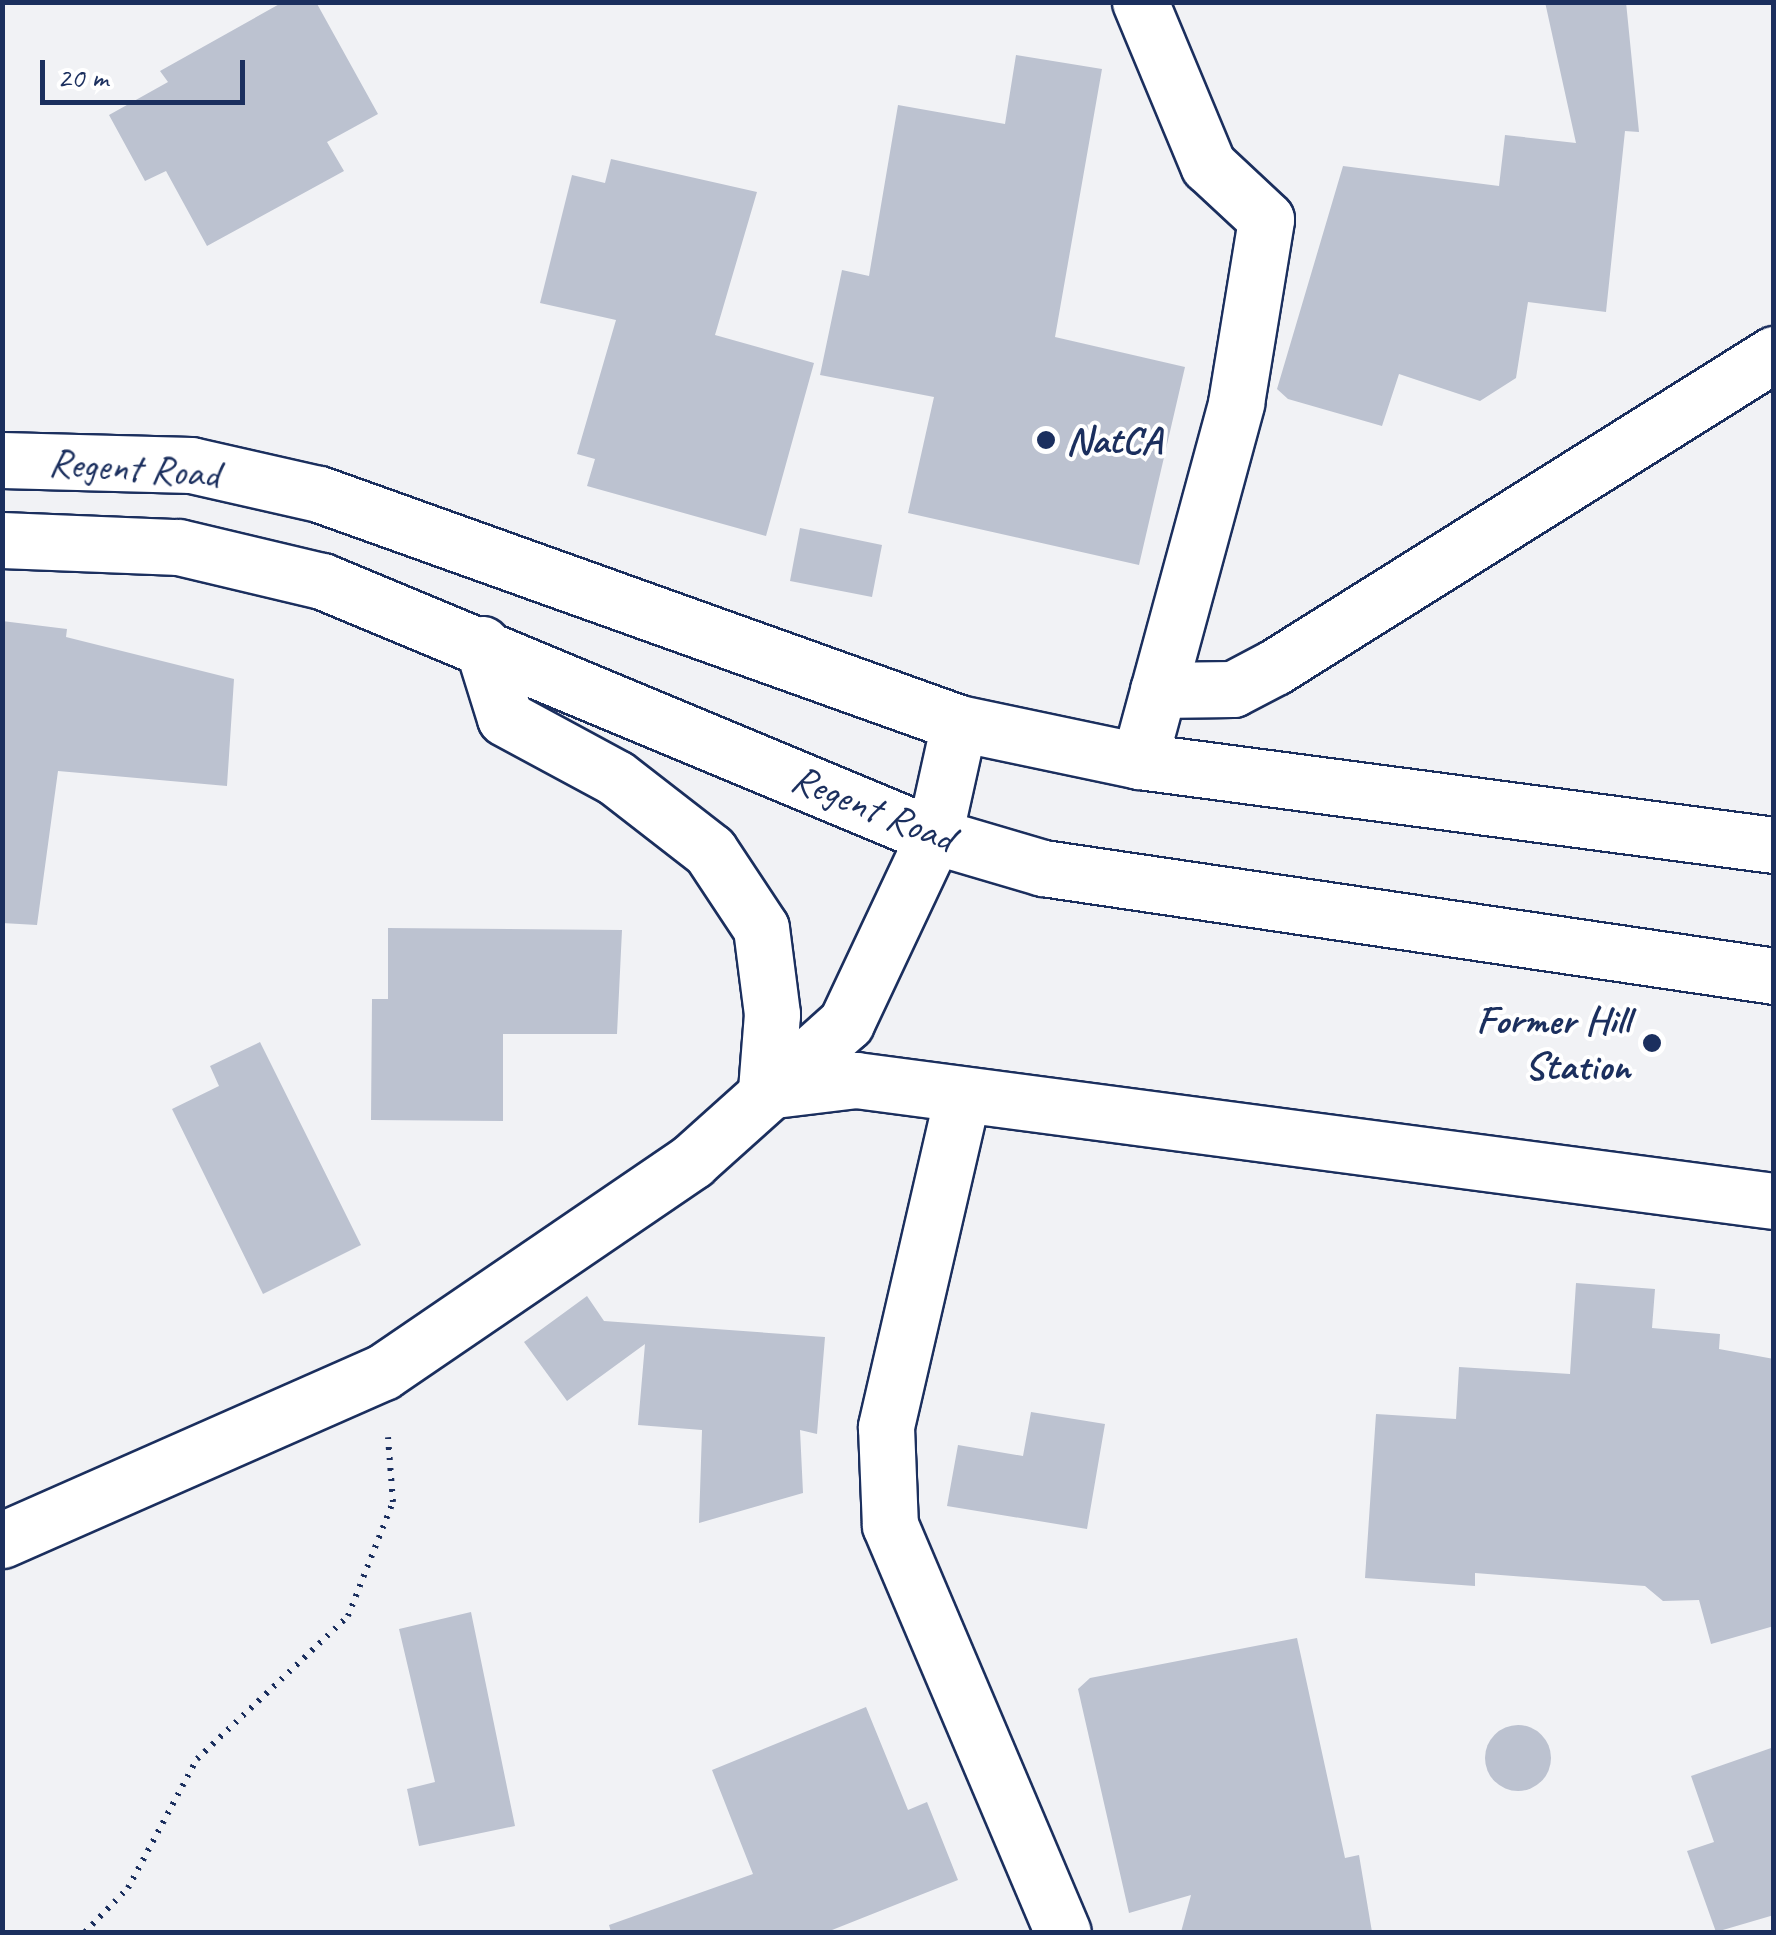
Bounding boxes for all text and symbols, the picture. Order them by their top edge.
scale bar [45,40,250,102]
text: 20 m [57,58,108,96]
place label: NatCA [1066,416,1162,464]
marker: NatCA [1035,429,1057,451]
street label: Regent Road [48,438,220,498]
street label: Regent Road [786,754,960,862]
place label: Former Hill Station [1476,996,1630,1090]
marker: Former Hill Station [1639,1030,1665,1056]

